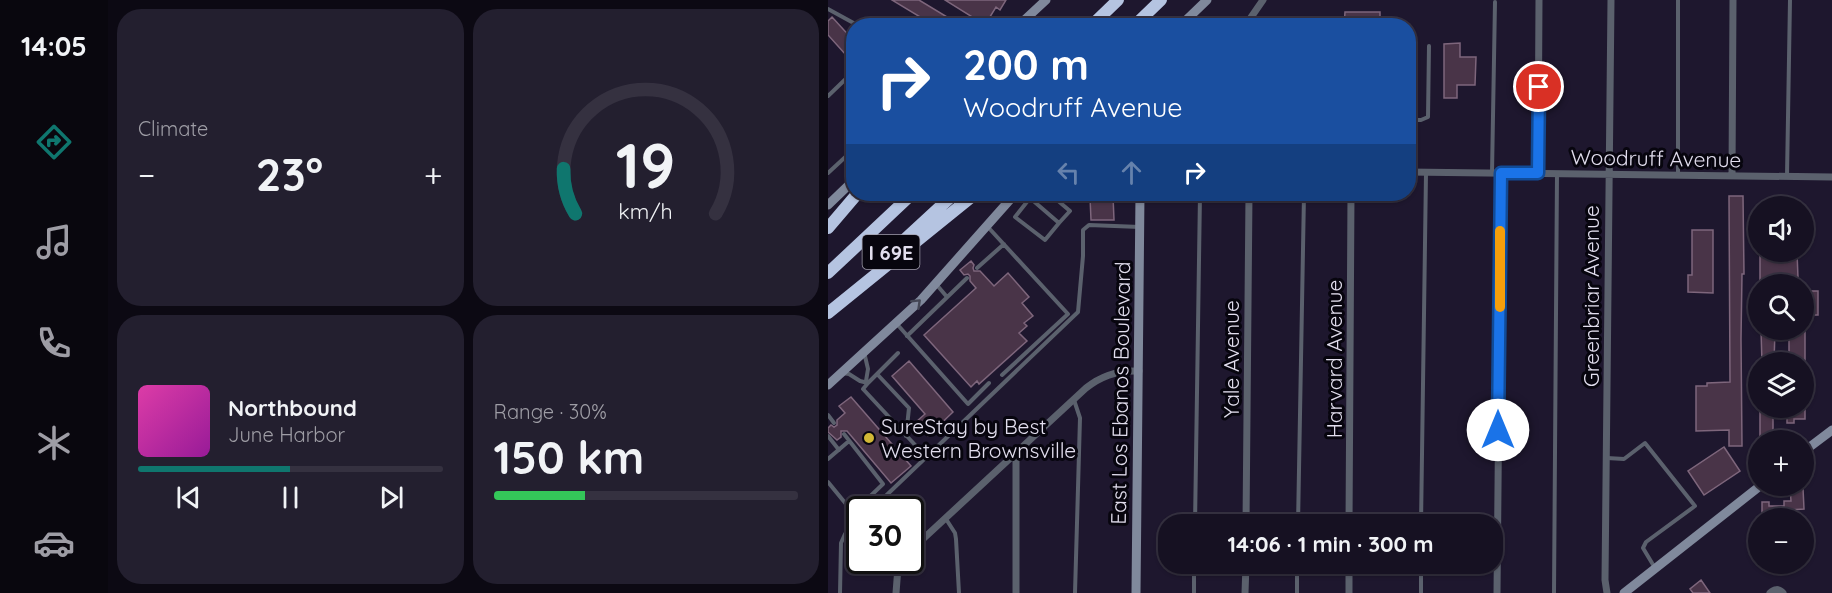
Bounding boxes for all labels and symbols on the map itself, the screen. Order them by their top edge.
pin [1513,61,1564,112]
street label: Woodruff Avenue [1570,144,1742,172]
street label: Greenbriar Avenue [1578,205,1604,387]
road number: I 69E [862,235,920,269]
street label: East Los Ebanos Boulevard [1105,261,1135,525]
street label: Harvard Avenue [1321,280,1347,438]
one-way arrow [910,299,921,310]
street label: Yale Avenue [1218,300,1244,418]
position arrow [1466,398,1530,462]
place label: SureStay by Best Western Brownsville [881,413,1076,463]
marker: SureStay by Best Western Brownsville [862,431,876,445]
speed limit sign: 30 [846,496,924,574]

